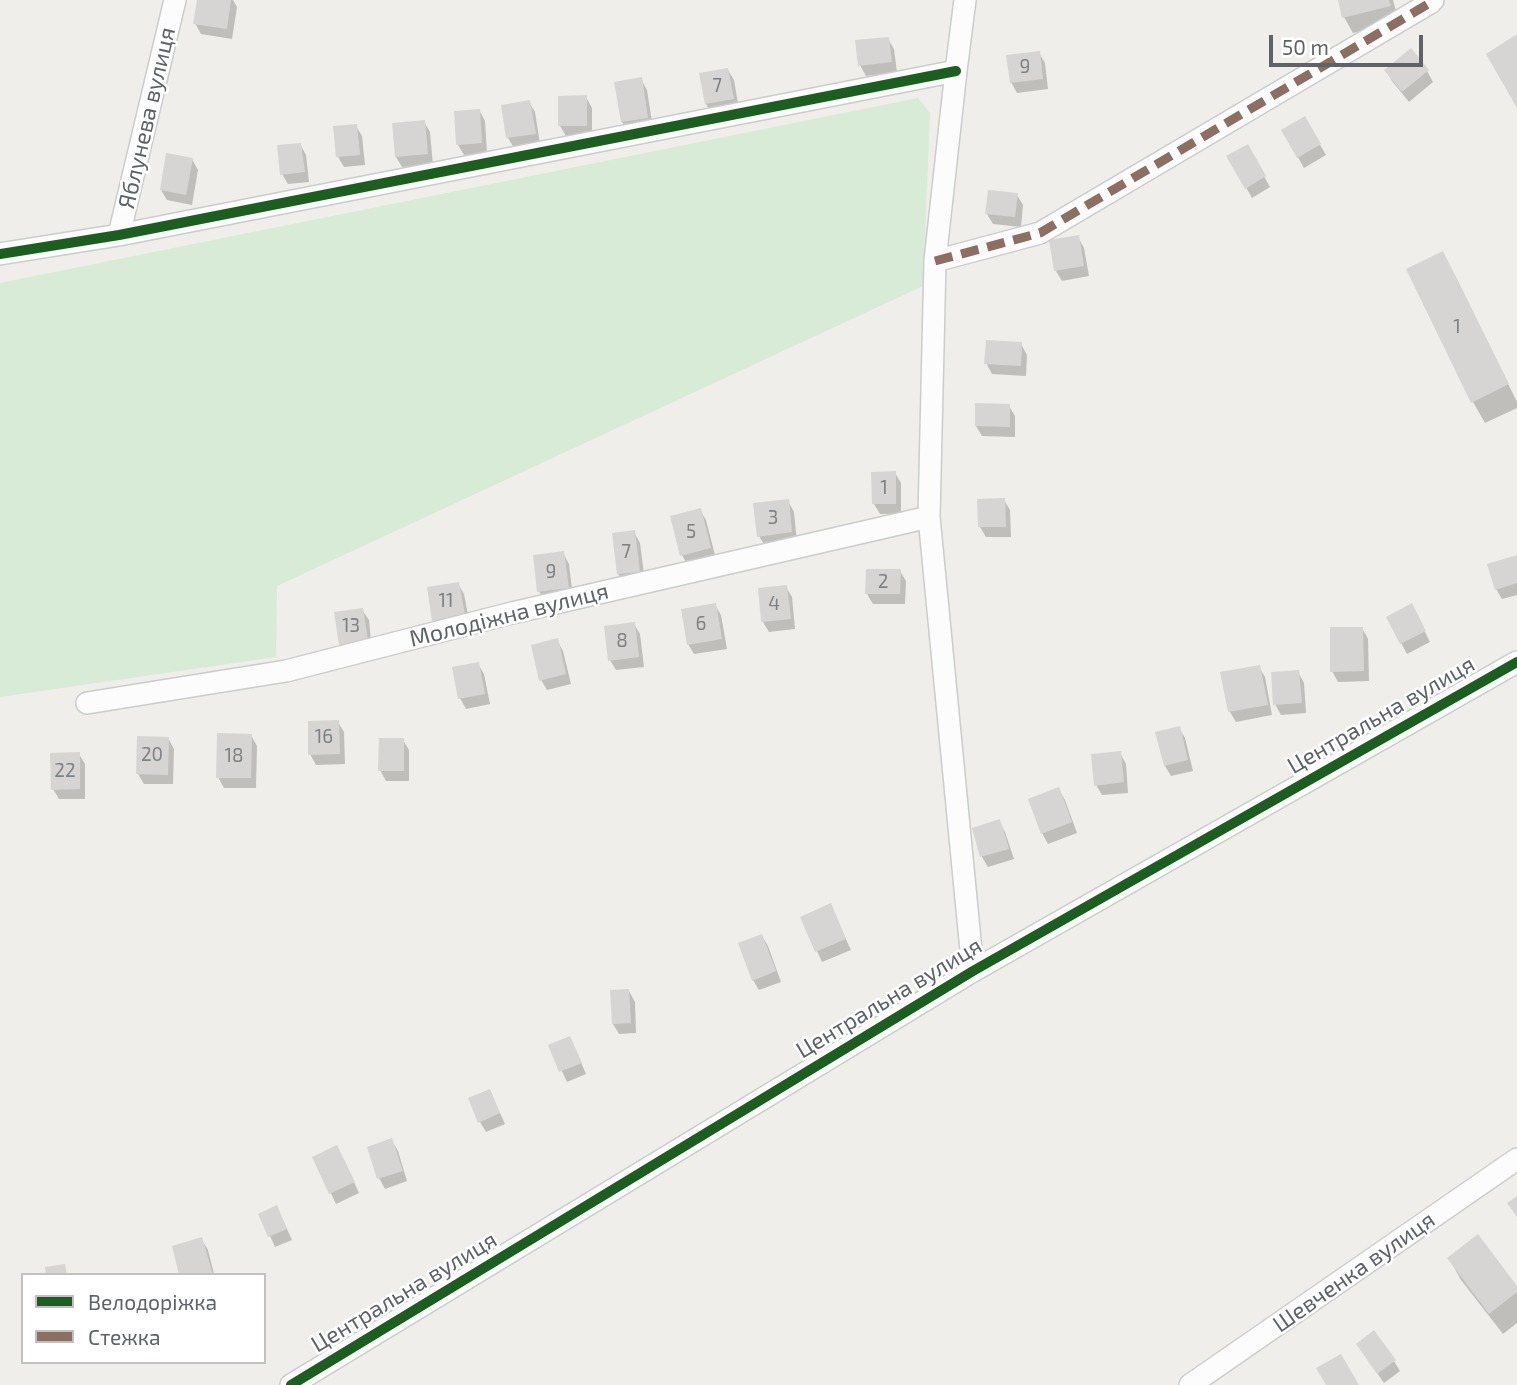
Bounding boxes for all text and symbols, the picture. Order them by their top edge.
scale bar [1272,21,1426,65]
street label: Яблунева вулиця [113,25,181,211]
text: 50 m [1282,34,1329,59]
house number: 9 [1020,56,1030,78]
house number: 7 [712,75,722,97]
house number: 1 [1453,316,1461,338]
house number: 1 [880,477,888,499]
house number: 3 [768,507,778,529]
house number: 5 [686,521,696,543]
house number: 7 [621,541,631,563]
house number: 9 [546,561,556,583]
house number: 2 [878,571,888,593]
street label: Молодіжна вулиця [407,577,611,653]
house number: 11 [438,590,454,612]
house number: 4 [768,593,780,615]
house number: 6 [696,613,706,635]
house number: 13 [342,615,360,637]
house number: 8 [616,630,628,652]
street label: Центральна вулиця [1282,650,1480,780]
house number: 16 [315,726,333,748]
house number: 20 [141,744,163,766]
house number: 18 [224,745,244,767]
house number: 22 [54,760,76,782]
street label: Центральна вулиця [791,932,987,1064]
street label: Шевченка вулиця [1268,1206,1440,1338]
street label: Центральна вулиця [306,1226,502,1358]
legend [21,1273,266,1364]
text: Велодоріжка [88,1289,217,1314]
text: Стежка [88,1324,161,1349]

